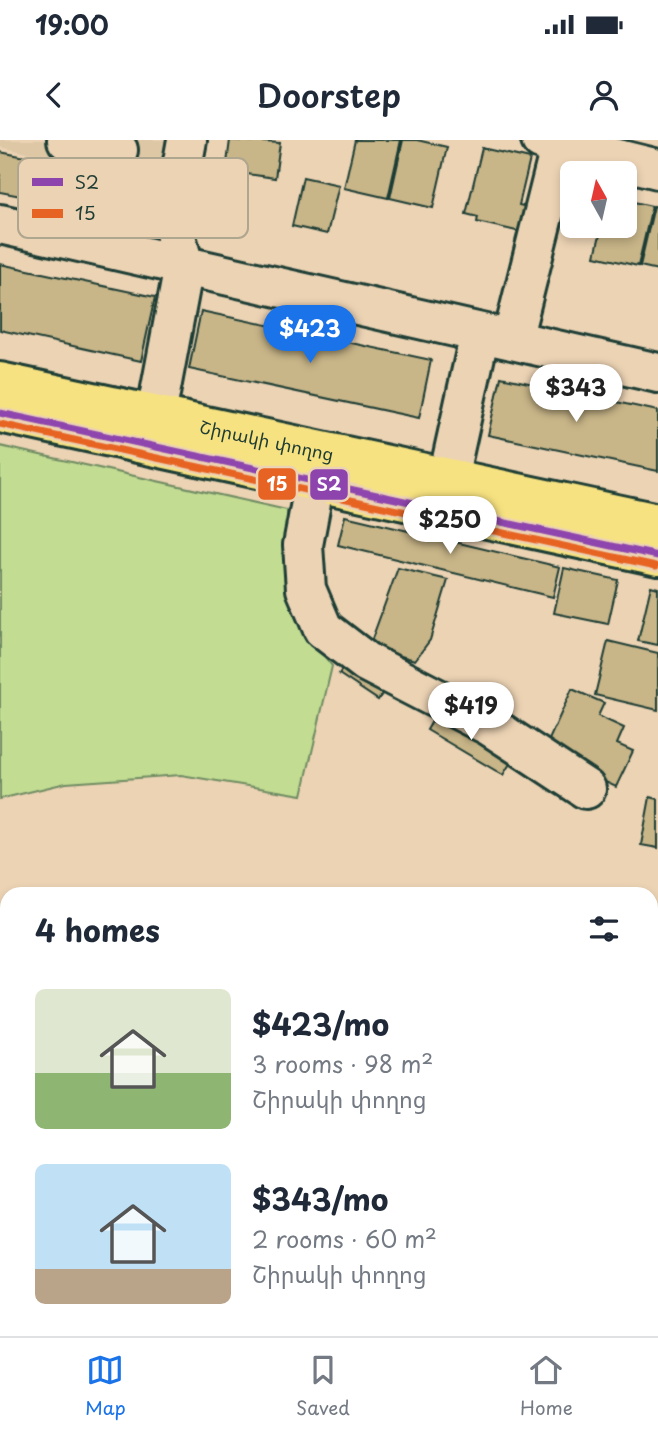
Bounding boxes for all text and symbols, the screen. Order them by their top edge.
text: 19:00 [35,5,109,44]
text: Doorstep [257,71,401,119]
icon: back [35,76,73,114]
icon: person [585,76,623,114]
legend [18,158,248,238]
north arrow [560,161,637,238]
map controls [560,161,637,238]
text: Տ2 [75,167,99,195]
text: 15 [75,198,96,226]
pin: $423 [269,306,351,365]
text: $423 [279,310,341,345]
pin: $343 [535,364,617,424]
text: $343 [546,369,606,404]
street label: Շիրակի փողոց [197,412,337,467]
line badge: 15 [257,467,297,501]
line badge: Տ2 [309,468,349,501]
text: 15 [266,469,288,497]
text: Տ2 [317,469,341,497]
pin: $250 [409,496,491,556]
text: $250 [419,501,481,536]
pin: $419 [430,682,512,742]
text: $419 [444,687,498,722]
text: 4 homes [35,907,160,952]
icon: filters [585,910,623,948]
text: $423/mo [252,1001,389,1046]
icon: home [91,1017,175,1101]
text: 3 rooms · 98 m² [252,1046,433,1081]
text: Շիրակի փողոց [252,1081,426,1116]
text: $343/mo [252,1176,388,1221]
icon: home [91,1192,175,1276]
text: 2 rooms · 60 m² [252,1221,437,1256]
text: Շիրակի փողոց [252,1256,426,1291]
tab: Map [85,1351,126,1421]
tab: Saved [296,1351,350,1421]
tab: Home [520,1351,573,1421]

